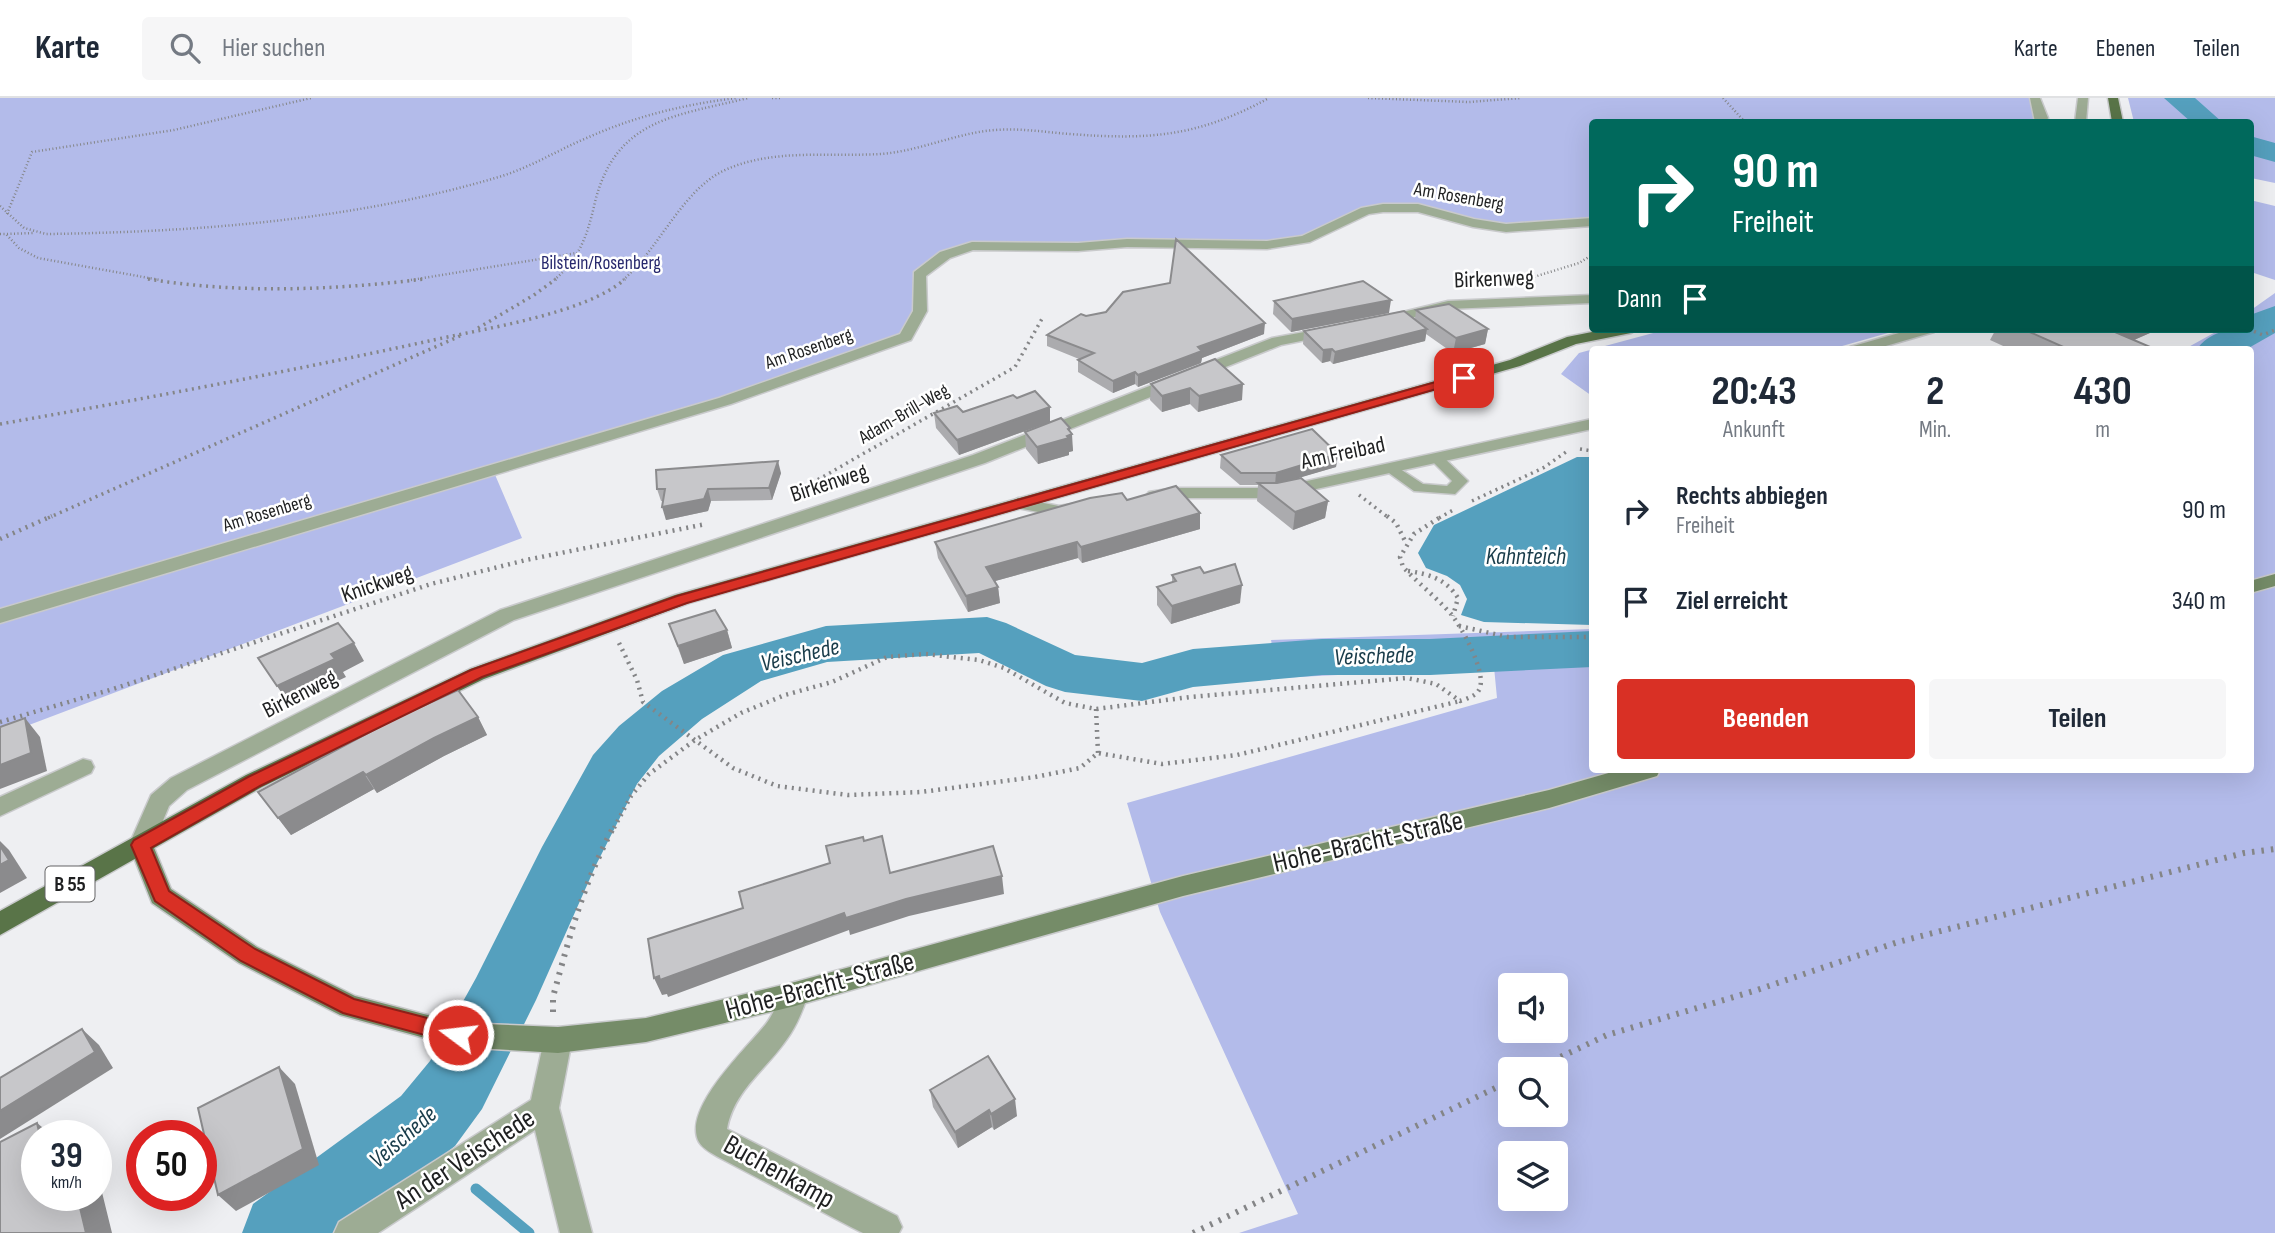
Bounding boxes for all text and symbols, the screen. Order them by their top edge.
search box [142,17,632,80]
text: Karte [35,28,100,68]
icon: search [166,29,204,67]
text: Hier suchen [222,33,325,64]
text: Karte [2014,34,2058,63]
text: Ebenen [2096,34,2155,63]
text: Teilen [2193,34,2240,63]
text: 90 m [1732,143,1819,202]
icon: right [1617,147,1708,238]
street label: Am Rosenberg [1411,178,1506,216]
text: Freiheit [1732,203,1814,242]
park label: Bilstein/Rosenberg [541,252,661,275]
street label: Birkenweg [1454,264,1534,294]
icon: arrive [1676,280,1714,318]
text: Dann [1617,284,1662,315]
street label: Am Rosenberg [761,323,856,375]
pin [1434,348,1494,408]
icon: arrive [1445,359,1483,397]
text: 20:43 [1711,366,1797,417]
text: 2 [1926,366,1944,417]
text: 430 [2073,366,2132,417]
street label: Adam-Brill-Weg [854,379,954,450]
text: Ankunft [1723,416,1785,444]
text: Min. [1919,416,1951,444]
text: m [2095,416,2110,444]
street label: Am Freibad [1297,430,1388,476]
street label: Birkenweg [787,457,871,509]
text: Rechts abbiegen [1676,481,1828,512]
street label: Am Rosenberg [219,489,314,538]
icon: right [1617,492,1655,530]
text: 90 m [2182,495,2226,526]
text: Freiheit [1676,512,1735,540]
water label: Kahnteich [1486,542,1566,571]
street label: Knickweg [338,559,416,609]
icon: arrive [1617,583,1655,621]
text: Ziel erreicht [1676,586,1788,617]
text: 340 m [2172,586,2226,617]
water label: Veischede [758,632,842,678]
water label: Veischede [1334,640,1414,672]
street label: Birkenweg [258,663,342,725]
button: Beenden [1617,679,1915,759]
button: Teilen [1929,679,2226,759]
street label: Hohe-Bracht-Straße [1270,804,1466,880]
road number: B 55 [46,866,94,902]
street label: Hohe-Bracht-Straße [722,945,918,1027]
map controls [1498,973,1568,1211]
button: sound [1498,973,1568,1043]
position arrow [421,998,495,1072]
button: search [1498,1057,1568,1127]
water label: Veischede [363,1100,443,1174]
street label: An der Veischede [388,1102,541,1217]
speed limit sign: 50 [126,1120,217,1211]
street label: Buchenkamp [718,1128,840,1216]
text: 39 [50,1135,83,1178]
button: layers [1498,1141,1568,1211]
text: km/h [51,1172,82,1193]

